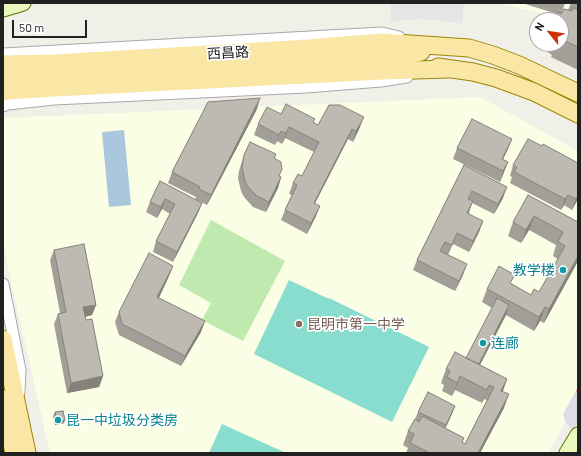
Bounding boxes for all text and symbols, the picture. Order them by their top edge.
scale bar [14,12,89,38]
north arrow [529,12,569,52]
text: 50 m [19,20,44,34]
text: N [532,20,546,33]
street label: 西昌路 [207,44,249,62]
place label: 教学楼 [513,262,555,278]
marker: 教学楼 [558,265,568,275]
place label: 昆明市第一中学 [307,316,405,332]
marker: 昆明市第一中学 [294,319,304,329]
place label: 连廊 [491,335,519,351]
marker: 连廊 [478,338,488,348]
place label: 昆一中垃圾分类房 [66,412,178,428]
marker: 昆一中垃圾分类房 [53,415,63,425]

